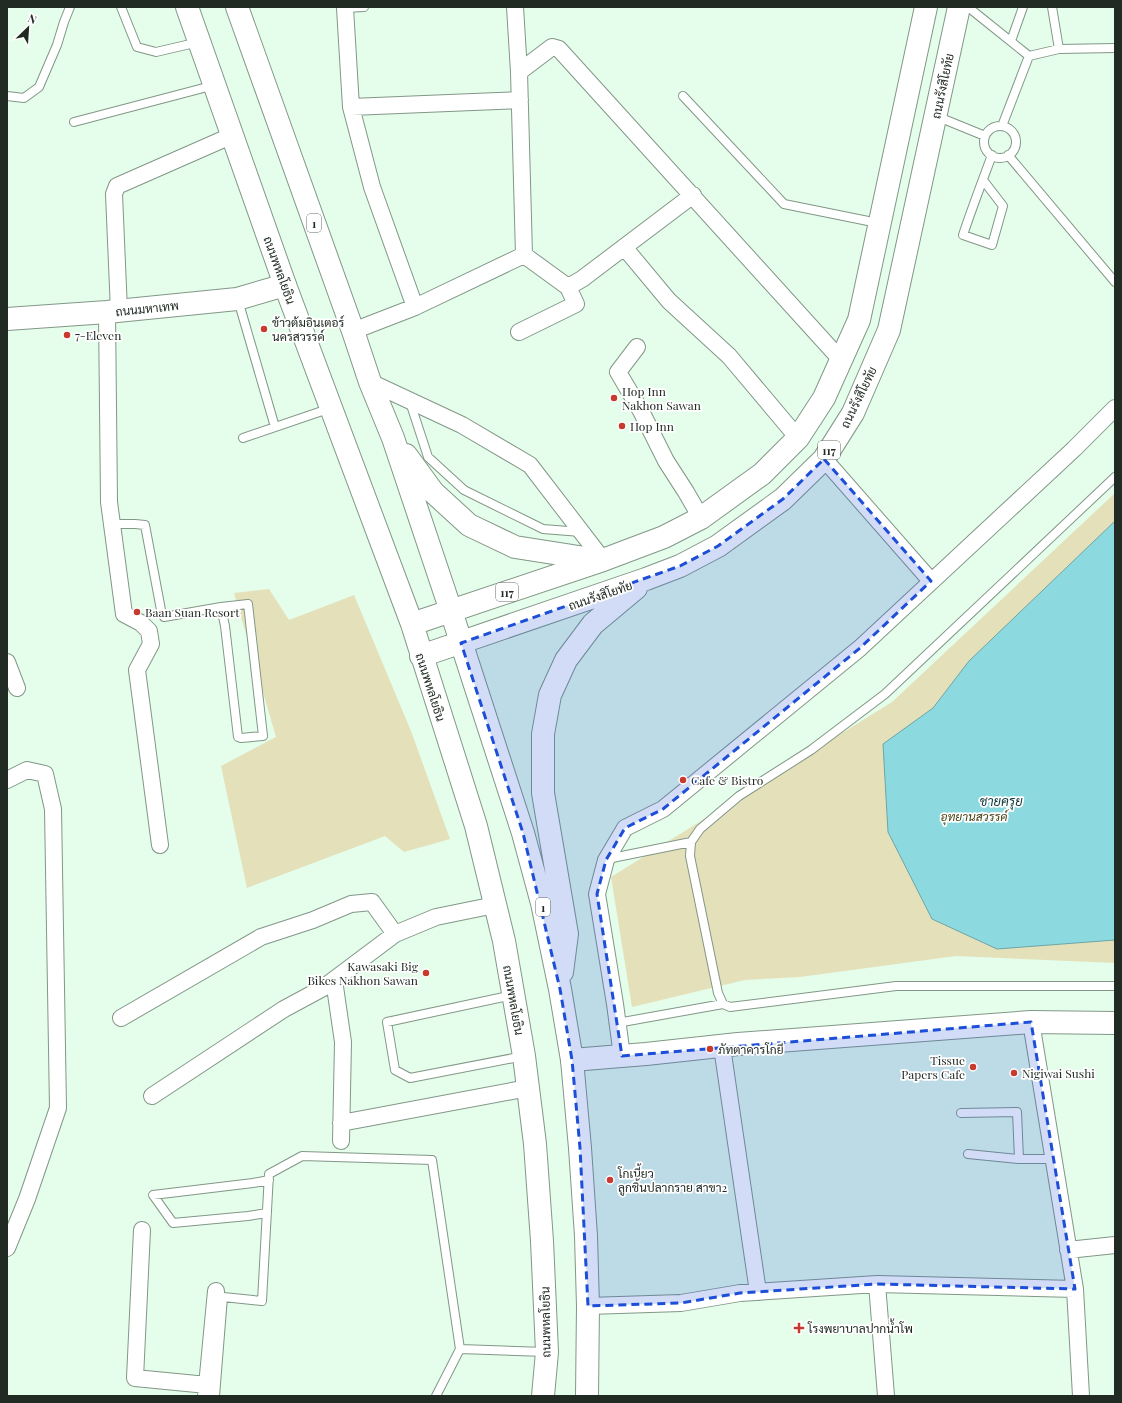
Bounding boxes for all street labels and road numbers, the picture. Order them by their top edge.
street label: ถนนรังสิโยทัย [927,52,957,120]
road number: 1 [307,214,321,232]
street label: ถนนพหลโยธิน [260,234,300,306]
street label: ถนนมหาเทพ [115,297,179,319]
street label: ถนนรังสิโยทัย [836,364,880,430]
road number: 117 [818,441,840,459]
street label: ถนนรังสิโยทัย [566,577,634,613]
road number: 117 [496,583,518,601]
street label: ถนนพหลโยธิน [412,651,450,724]
road number: 1 [536,898,550,916]
street label: ถนนพหลโยธิน [500,964,528,1037]
street label: ถนนพหลโยธิน [536,1286,554,1358]

